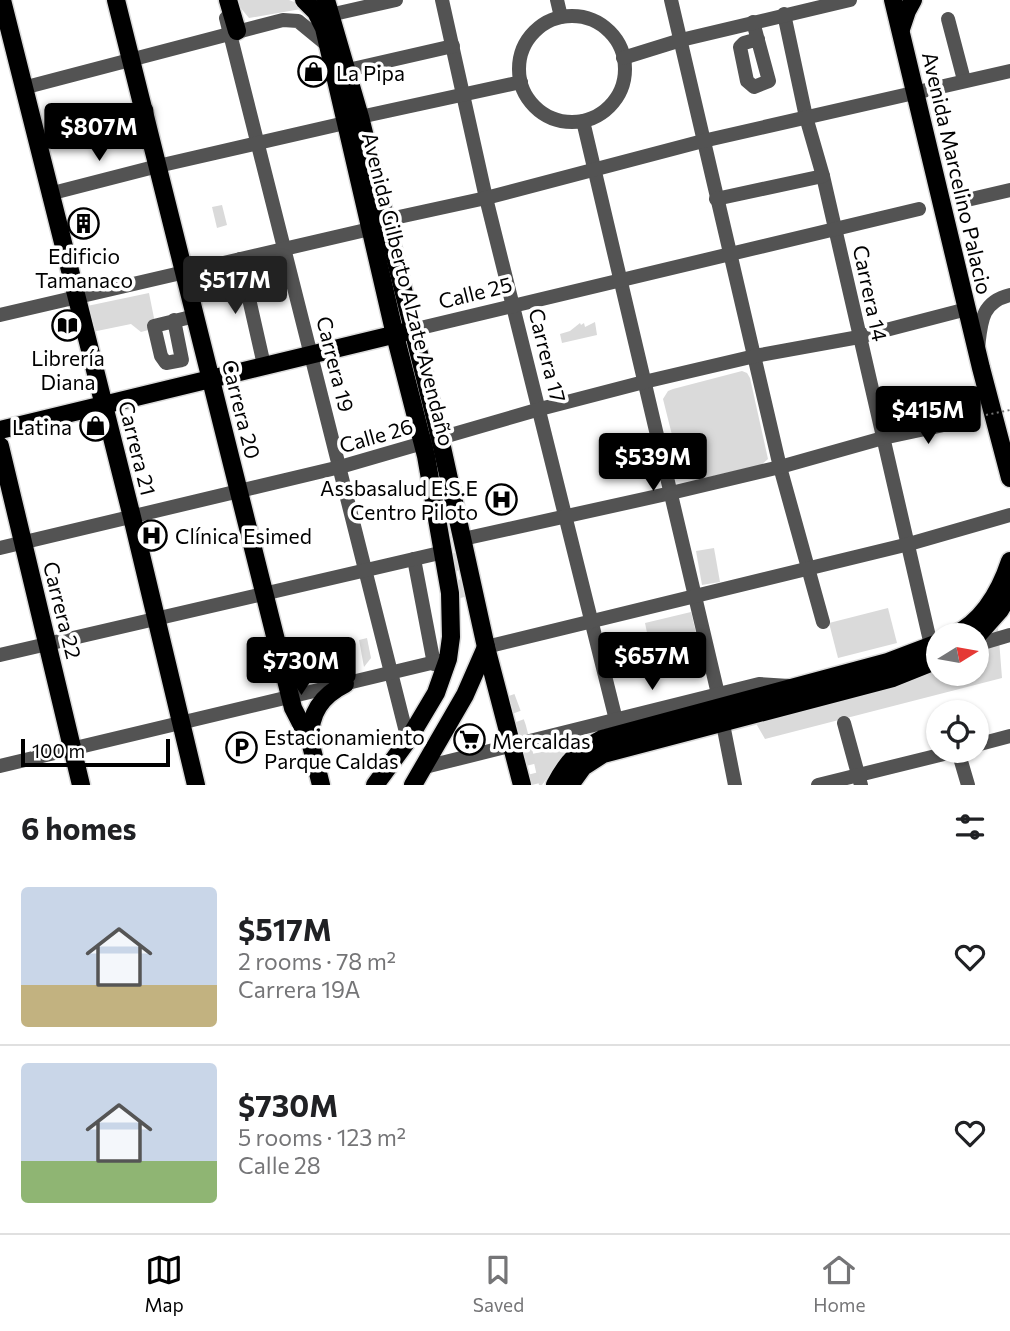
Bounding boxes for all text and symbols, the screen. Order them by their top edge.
street label: Avenida Marcelino Palacio [918,49,998,297]
shop icon: La Pipa [296,55,330,89]
place label: La Pipa [336,60,405,85]
pin: $807M [50,104,148,163]
text: $807M [60,112,138,140]
street label: Avenida Gilberto Alzate Avendaño [358,130,460,448]
building icon: Edificio Tamanaco [67,206,101,240]
place label: Edificio Tamanaco [35,243,133,292]
street label: Carrera 14 [849,243,893,344]
pin: $517M [186,256,284,316]
text: $517M [199,265,271,293]
street label: Calle 25 [436,271,514,313]
street label: Carrera 17 [524,305,572,405]
library icon: Librería Diana [51,308,85,342]
street label: Carrera 19 [312,314,360,414]
place label: Librería Diana [31,345,105,394]
street label: Carrera 20 [218,357,266,461]
pin: $415M [879,386,977,446]
text: $415M [892,395,964,423]
street label: Carrera 21 [114,398,162,498]
shop icon: Latina [78,409,112,443]
street label: Calle 26 [336,413,416,457]
place label: Latina [12,414,72,439]
pin: $539M [604,434,702,493]
text: $539M [615,442,691,470]
place label: Assbasalud E.S.E Centro Piloto [320,475,478,524]
hospital icon: Assbasalud E.S.E Centro Piloto [484,482,518,516]
hospital icon: Clínica Esimed [135,518,169,552]
place label: Clínica Esimed [175,523,312,548]
street label: Carrera 22 [39,559,87,661]
north arrow [926,623,989,686]
map controls [926,623,989,763]
pin: $657M [603,632,701,692]
pin: $730M [252,638,350,697]
text: $657M [614,641,690,669]
text: $730M [263,646,339,674]
button: locate [926,700,989,763]
supermarket icon: Mercaldas [452,723,486,757]
place label: Estacionamiento Parque Caldas [264,724,425,773]
place label: Mercaldas [492,728,591,753]
parking icon: Estacionamiento Parque Caldas [224,731,258,765]
scale bar [21,736,170,768]
text: 100 m [32,739,85,762]
icon: filters [951,808,989,846]
text: 6 homes [21,809,136,846]
text: $517M [238,910,332,947]
icon: home [77,915,161,999]
icon: heart [951,938,989,976]
text: 2 rooms · 78 m² [238,947,396,975]
text: Carrera 19A [238,975,360,1003]
text: $730M [238,1086,338,1123]
icon: home [77,1091,161,1175]
icon: heart [951,1114,989,1152]
text: 5 rooms · 123 m² [238,1123,406,1151]
text: Calle 28 [238,1151,321,1179]
tab: Map [145,1251,184,1316]
tab: Saved [473,1251,524,1316]
tab: Home [813,1251,865,1316]

